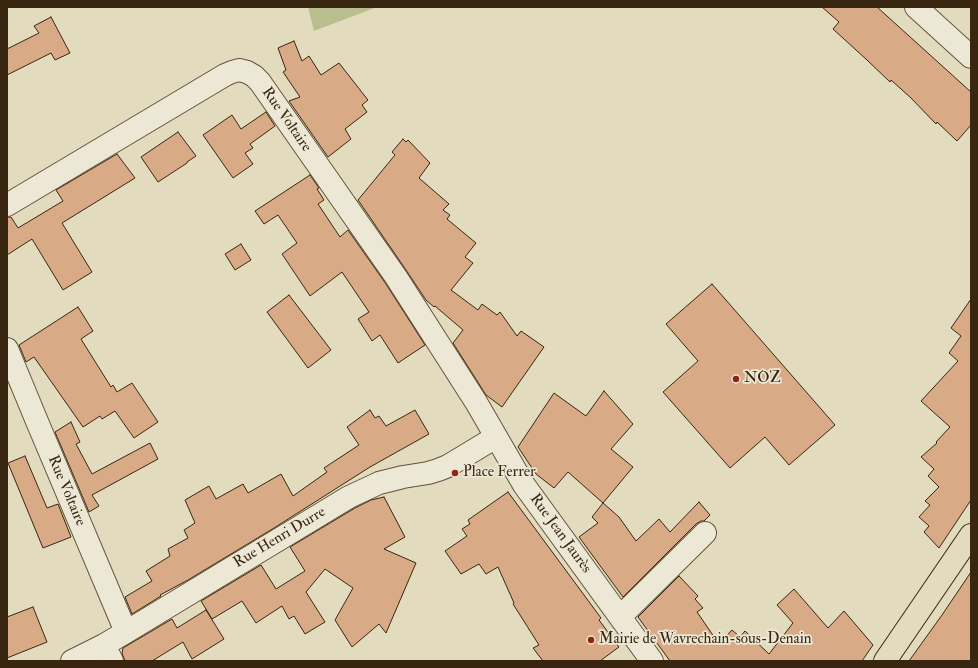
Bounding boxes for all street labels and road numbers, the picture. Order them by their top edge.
street label: Rue Voltaire [257,84,315,156]
street label: Rue Voltaire [43,453,89,529]
street label: Rue Jean Jaurès [525,491,595,577]
street label: Rue Henri Durre [231,503,329,573]

